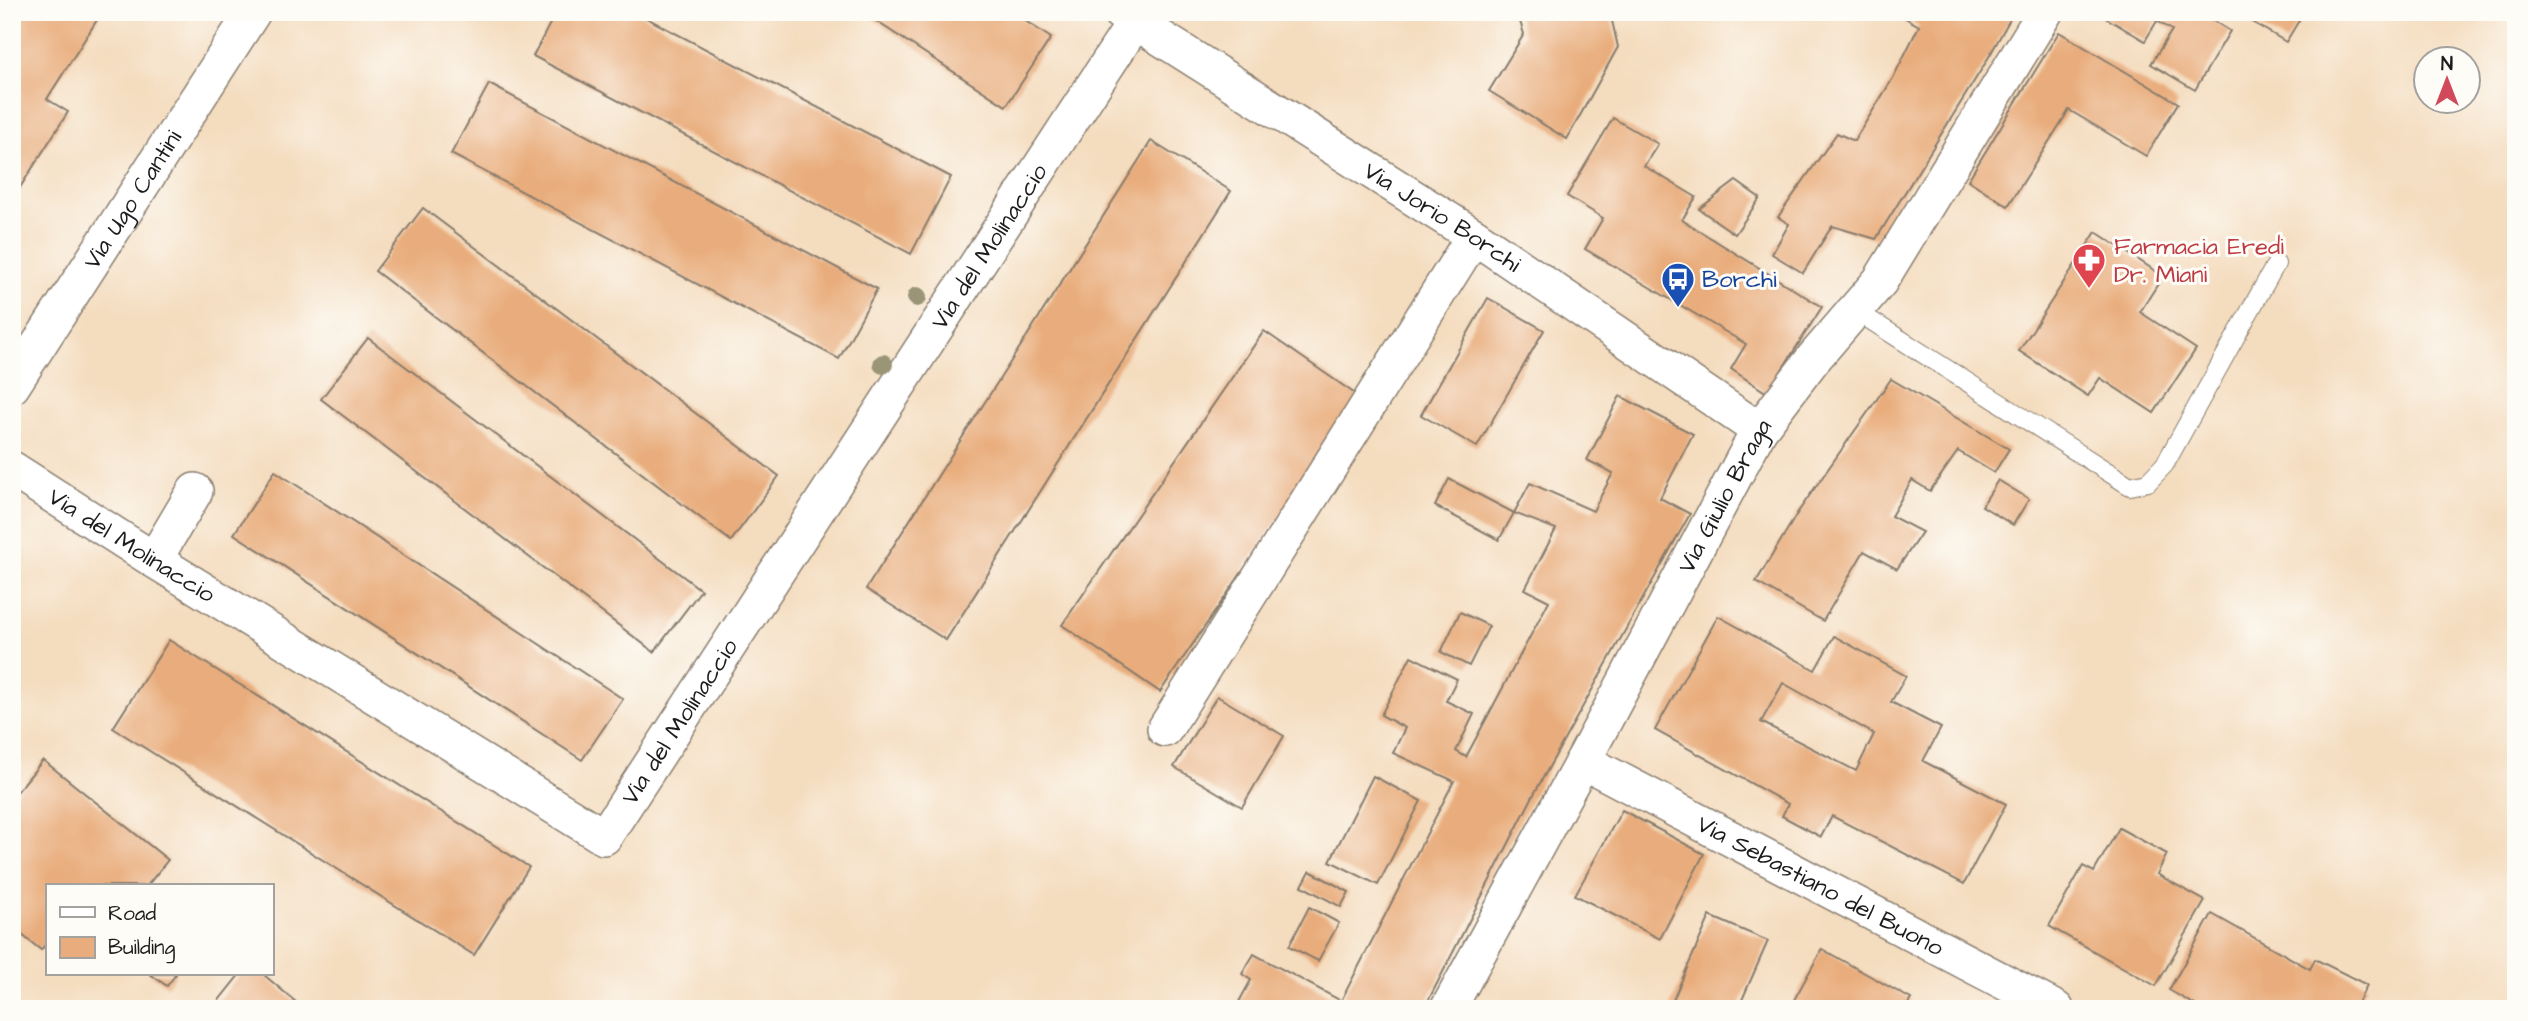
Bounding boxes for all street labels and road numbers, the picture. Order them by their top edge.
street label: Via Ugo Cantini [76,123,191,276]
street label: Via Jorio Borchi [1357,154,1528,281]
street label: Via del Molinaccio [923,157,1056,337]
street label: Via Giulio Braga [1670,412,1780,579]
street label: Via del Molinaccio [41,480,222,612]
street label: Via del Molinaccio [614,632,747,812]
street label: Via Sebastiano del Buono [1691,808,1950,965]

